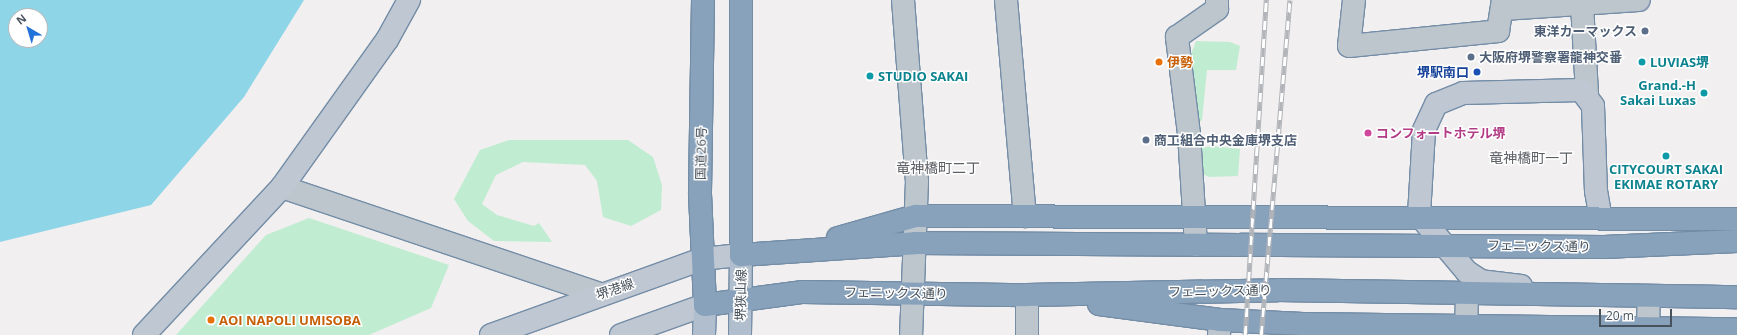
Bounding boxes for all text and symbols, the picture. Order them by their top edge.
north arrow [8,8,48,48]
text: N [13,10,29,28]
place label: 東洋カーマックス [1533,23,1637,39]
marker: 東洋カーマックス [1640,26,1650,36]
place label: 大阪府堺警察署龍神交番 [1479,49,1622,65]
marker: 大阪府堺警察署龍神交番 [1466,52,1476,62]
place label: 伊勢 [1167,54,1193,70]
place label: LUVIAS堺 [1650,54,1709,70]
marker: 伊勢 [1154,57,1164,67]
marker: LUVIAS堺 [1637,57,1647,67]
place label: 堺駅南口 [1417,64,1469,80]
marker: 堺駅南口 [1472,67,1482,77]
place label: STUDIO SAKAI [878,68,968,84]
marker: STUDIO SAKAI [865,71,875,81]
place label: Grand.-H Sakai Luxas [1620,78,1696,109]
marker: Grand.-H Sakai Luxas [1699,88,1709,98]
place label: コンフォートホテル堺 [1376,125,1506,141]
street label: 国道26号 [693,126,709,180]
marker: コンフォートホテル堺 [1363,128,1373,138]
place label: 商工組合中央金庫堺支店 [1154,132,1297,148]
marker: 商工組合中央金庫堺支店 [1141,135,1151,145]
district label: 竜神橋町一丁 [1489,150,1573,166]
marker: CITYCOURT SAKAI EKIMAE ROTARY [1661,151,1671,161]
district label: 竜神橋町二丁 [896,160,980,176]
place label: CITYCOURT SAKAI EKIMAE ROTARY [1609,162,1723,193]
street label: フェニックス通り [1487,237,1591,255]
street label: 堺狭山線 [733,269,749,321]
street label: 堺港線 [594,275,636,303]
street label: フェニックス通り [1168,282,1272,300]
street label: フェニックス通り [844,284,948,302]
scale bar [1601,301,1674,327]
text: 20 m [1606,307,1634,324]
place label: AOI NAPOLI UMISOBA [219,312,361,328]
marker: AOI NAPOLI UMISOBA [206,315,216,325]

